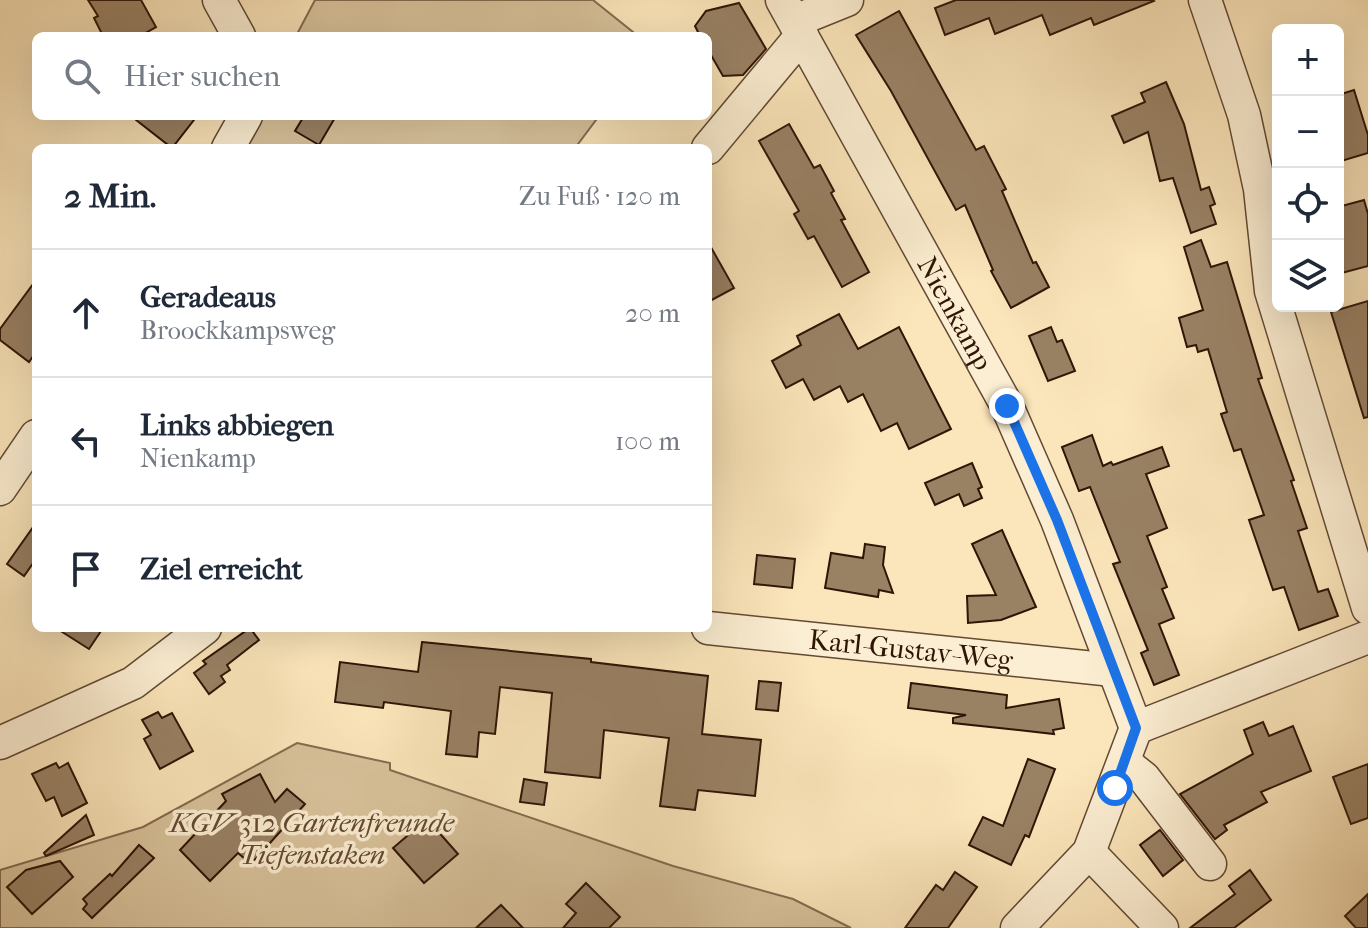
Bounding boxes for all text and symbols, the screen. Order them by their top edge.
map controls [1272,24,1344,312]
button: + [1272,24,1344,96]
search box [32,32,712,120]
icon: search [60,54,104,98]
text: Hier suchen [124,59,280,94]
button: − [1272,96,1344,168]
button: locate [1272,168,1344,240]
text: 2 Min. [64,176,156,216]
text: Zu Fuß · 120 m [519,181,680,212]
button: layers [1272,240,1344,312]
street label: Nienkamp [910,251,1000,376]
text: Geradeaus [140,280,276,315]
icon: ahead [64,291,108,335]
text: 20 m [625,298,680,329]
text: Broockkampsweg [140,315,335,346]
route end [989,388,1025,424]
text: Links abbiegen [140,408,334,443]
icon: left [64,419,108,463]
text: 100 m [615,426,680,457]
text: Nienkamp [140,443,256,474]
icon: arrive [64,547,108,591]
text: Ziel erreicht [140,552,302,587]
street label: Karl-Gustav-Weg [807,623,1015,677]
route start [1097,770,1133,806]
park label: KGV 312 Gartenfreunde Tiefenstaken [168,806,455,871]

